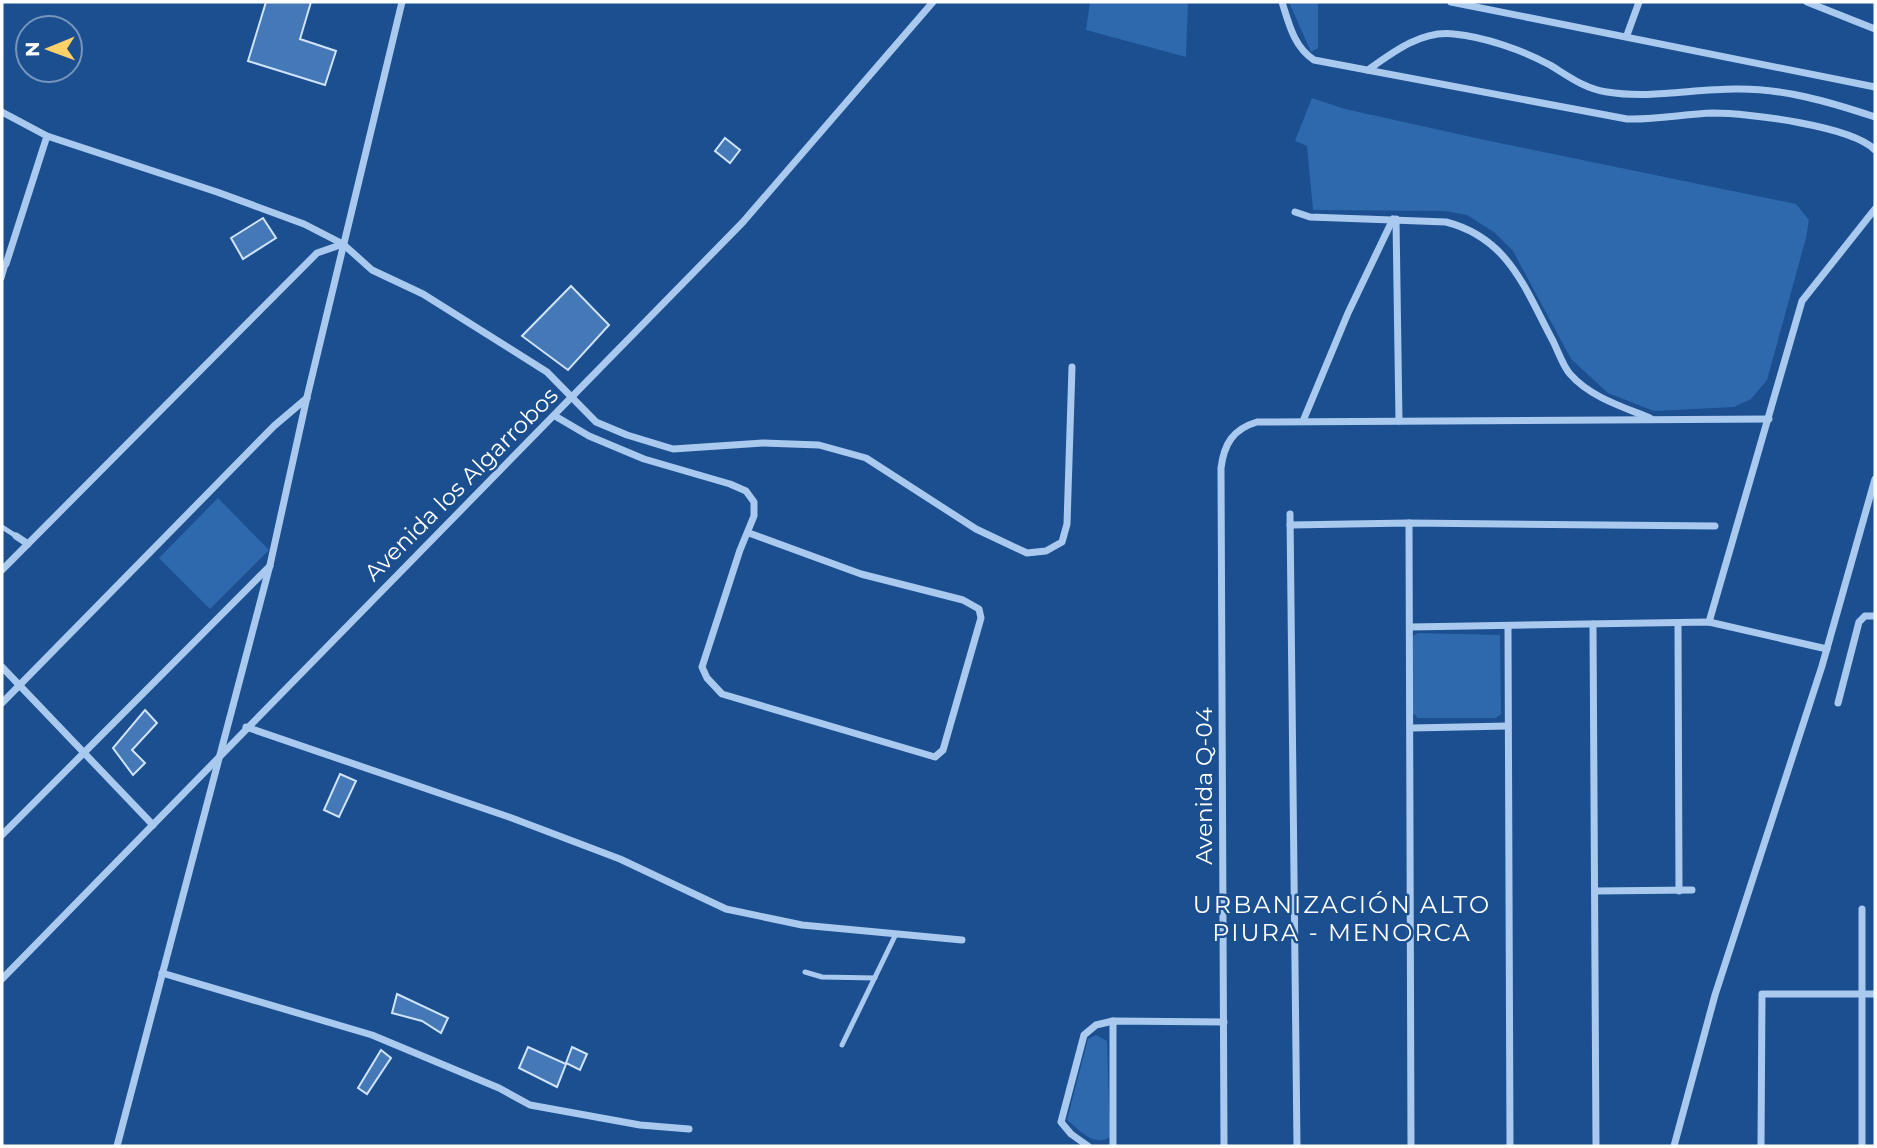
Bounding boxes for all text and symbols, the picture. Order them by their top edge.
north arrow [14,14,84,84]
text: N [21,41,44,57]
street label: Avenida los Algarrobos [358,381,564,587]
street label: Avenida Q-04 [1190,707,1218,865]
district label: URBANIZACIÓN ALTO PIURA - MENORCA [1193,890,1491,947]

